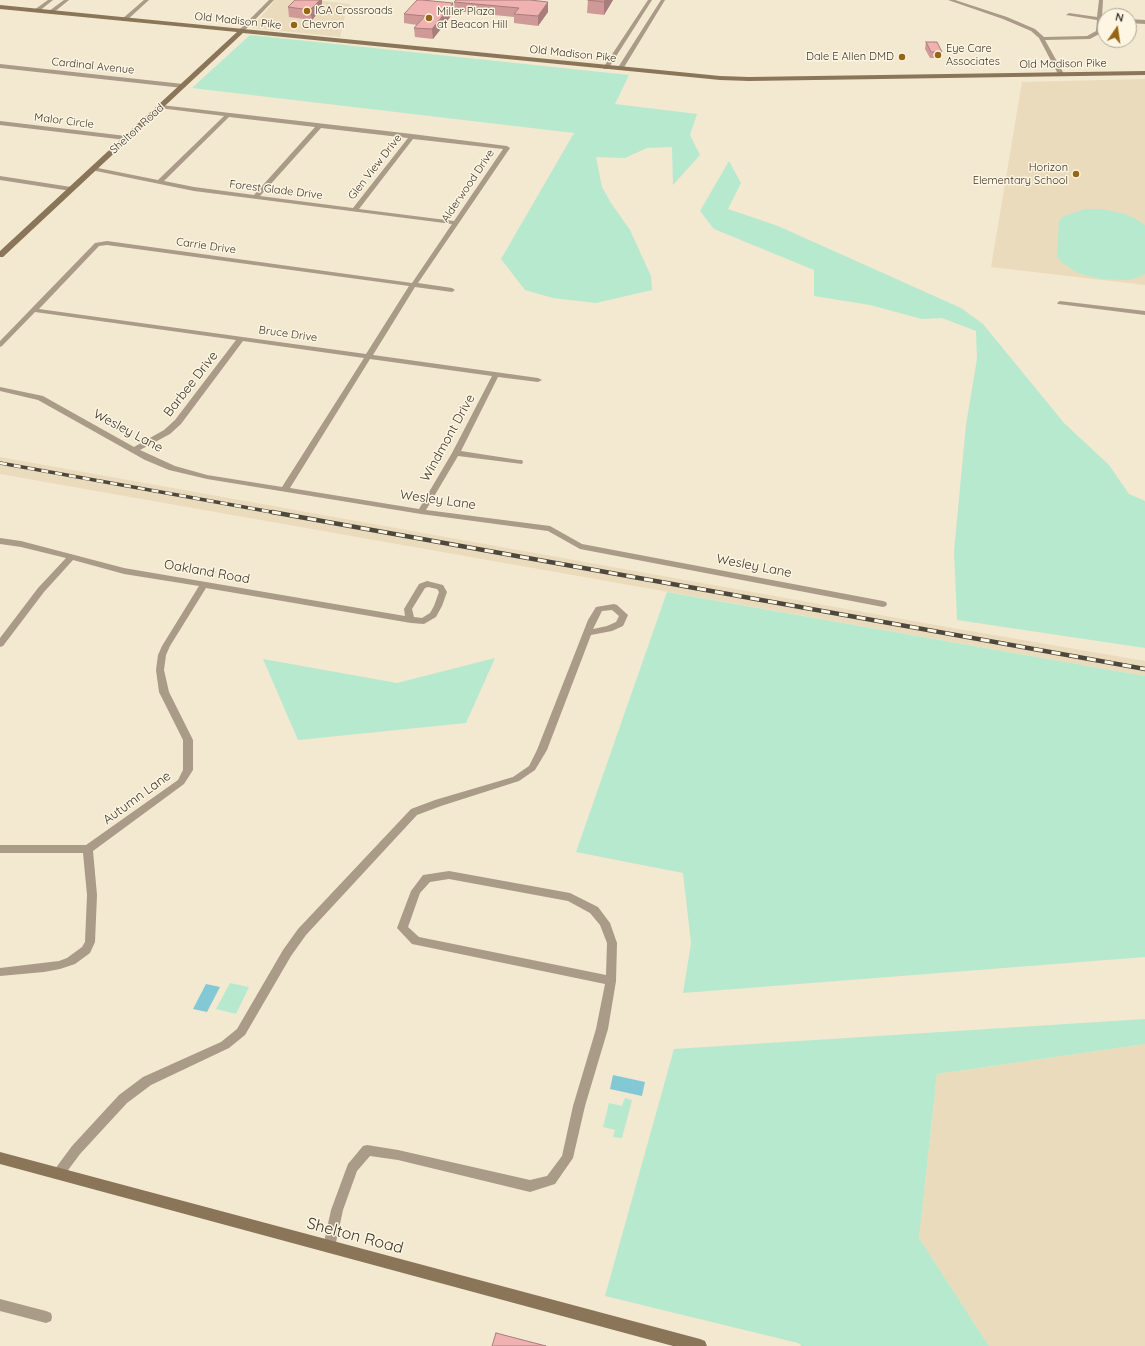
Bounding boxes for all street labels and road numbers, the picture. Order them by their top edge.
street label: Old Madison Pike [194,10,282,32]
street label: Old Madison Pike [529,43,617,65]
street label: Cardinal Avenue [51,55,135,77]
street label: Old Madison Pike [1019,57,1107,71]
street label: Shelton Road [107,101,167,157]
street label: Malor Circle [33,111,95,131]
street label: Glen View Drive [345,132,405,202]
street label: Alderwood Drive [439,147,497,225]
street label: Forest Glade Drive [229,178,323,202]
street label: Carrie Drive [175,235,237,257]
street label: Bruce Drive [258,323,318,345]
street label: Barbee Drive [161,348,221,420]
street label: Windmont Drive [418,392,478,484]
street label: Wesley Lane [91,406,165,456]
street label: Wesley Lane [399,487,477,513]
street label: Wesley Lane [715,551,793,581]
street label: Oakland Road [163,557,251,587]
street label: Autumn Lane [100,768,174,828]
street label: Shelton Road [305,1214,405,1258]

